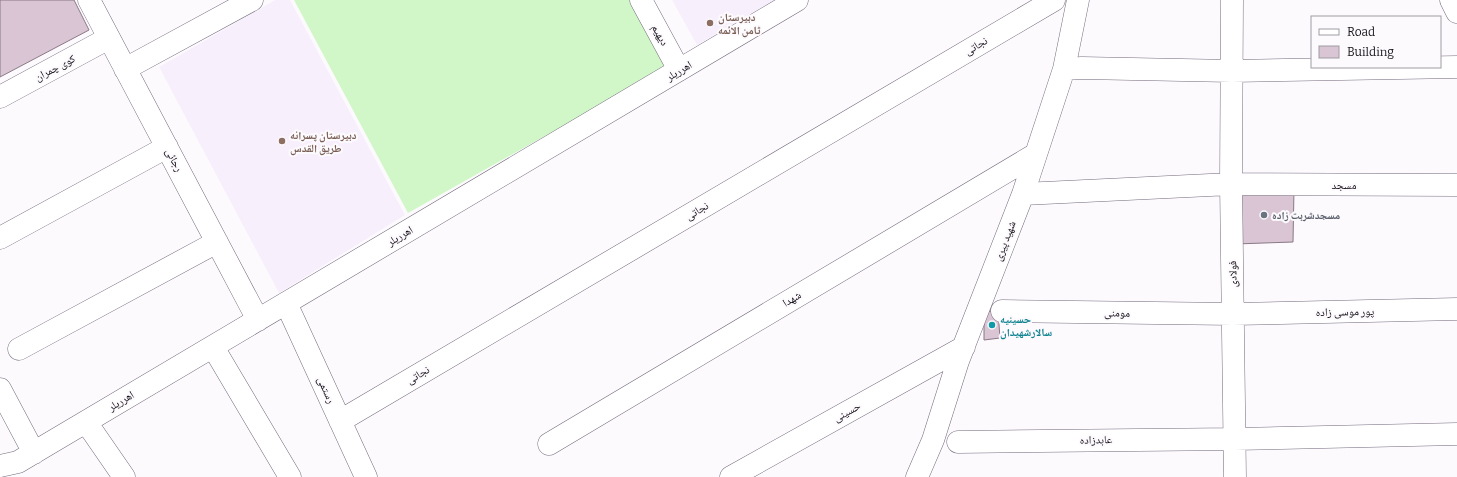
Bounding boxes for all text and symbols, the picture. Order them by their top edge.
place label: دبیرستان ثامن الائمه [718,11,761,38]
legend [1311,16,1441,68]
marker: دبیرستان ثامن الائمه [705,18,715,28]
street label: دیهیم [648,22,671,49]
text: Road [1347,25,1375,39]
street label: نجاتی [962,34,990,58]
text: Building [1347,45,1394,59]
street label: کوی چمران [33,52,78,84]
street label: اهرریلر [663,58,694,84]
place label: دبیرستان پسرانه طریق القدس [290,129,357,156]
marker: دبیرستان پسرانه طریق القدس [277,136,287,146]
street label: رجائی [162,146,186,174]
street label: مسجد [1332,179,1356,192]
street label: نجاتی [683,199,711,223]
place label: مسجدشربت زاده [1272,209,1340,222]
marker: مسجدشربت زاده [1259,210,1269,220]
street label: شهید پیری [991,219,1019,263]
street label: اهرریلر [384,223,415,249]
street label: فولادی [1226,260,1240,288]
street label: شهدا [780,288,804,310]
street label: پور موسی زاده [1316,305,1375,319]
street label: مومنی [1104,306,1130,320]
place label: حسینیه سالارشهیدان [1000,313,1052,340]
marker: حسینیه سالارشهیدان [987,320,997,330]
street label: نجاتی [404,363,432,387]
street label: رستمی [314,375,338,405]
street label: اهرریلر [105,388,136,414]
street label: حسینی [831,399,863,425]
street label: عابدزاده [1080,433,1113,447]

